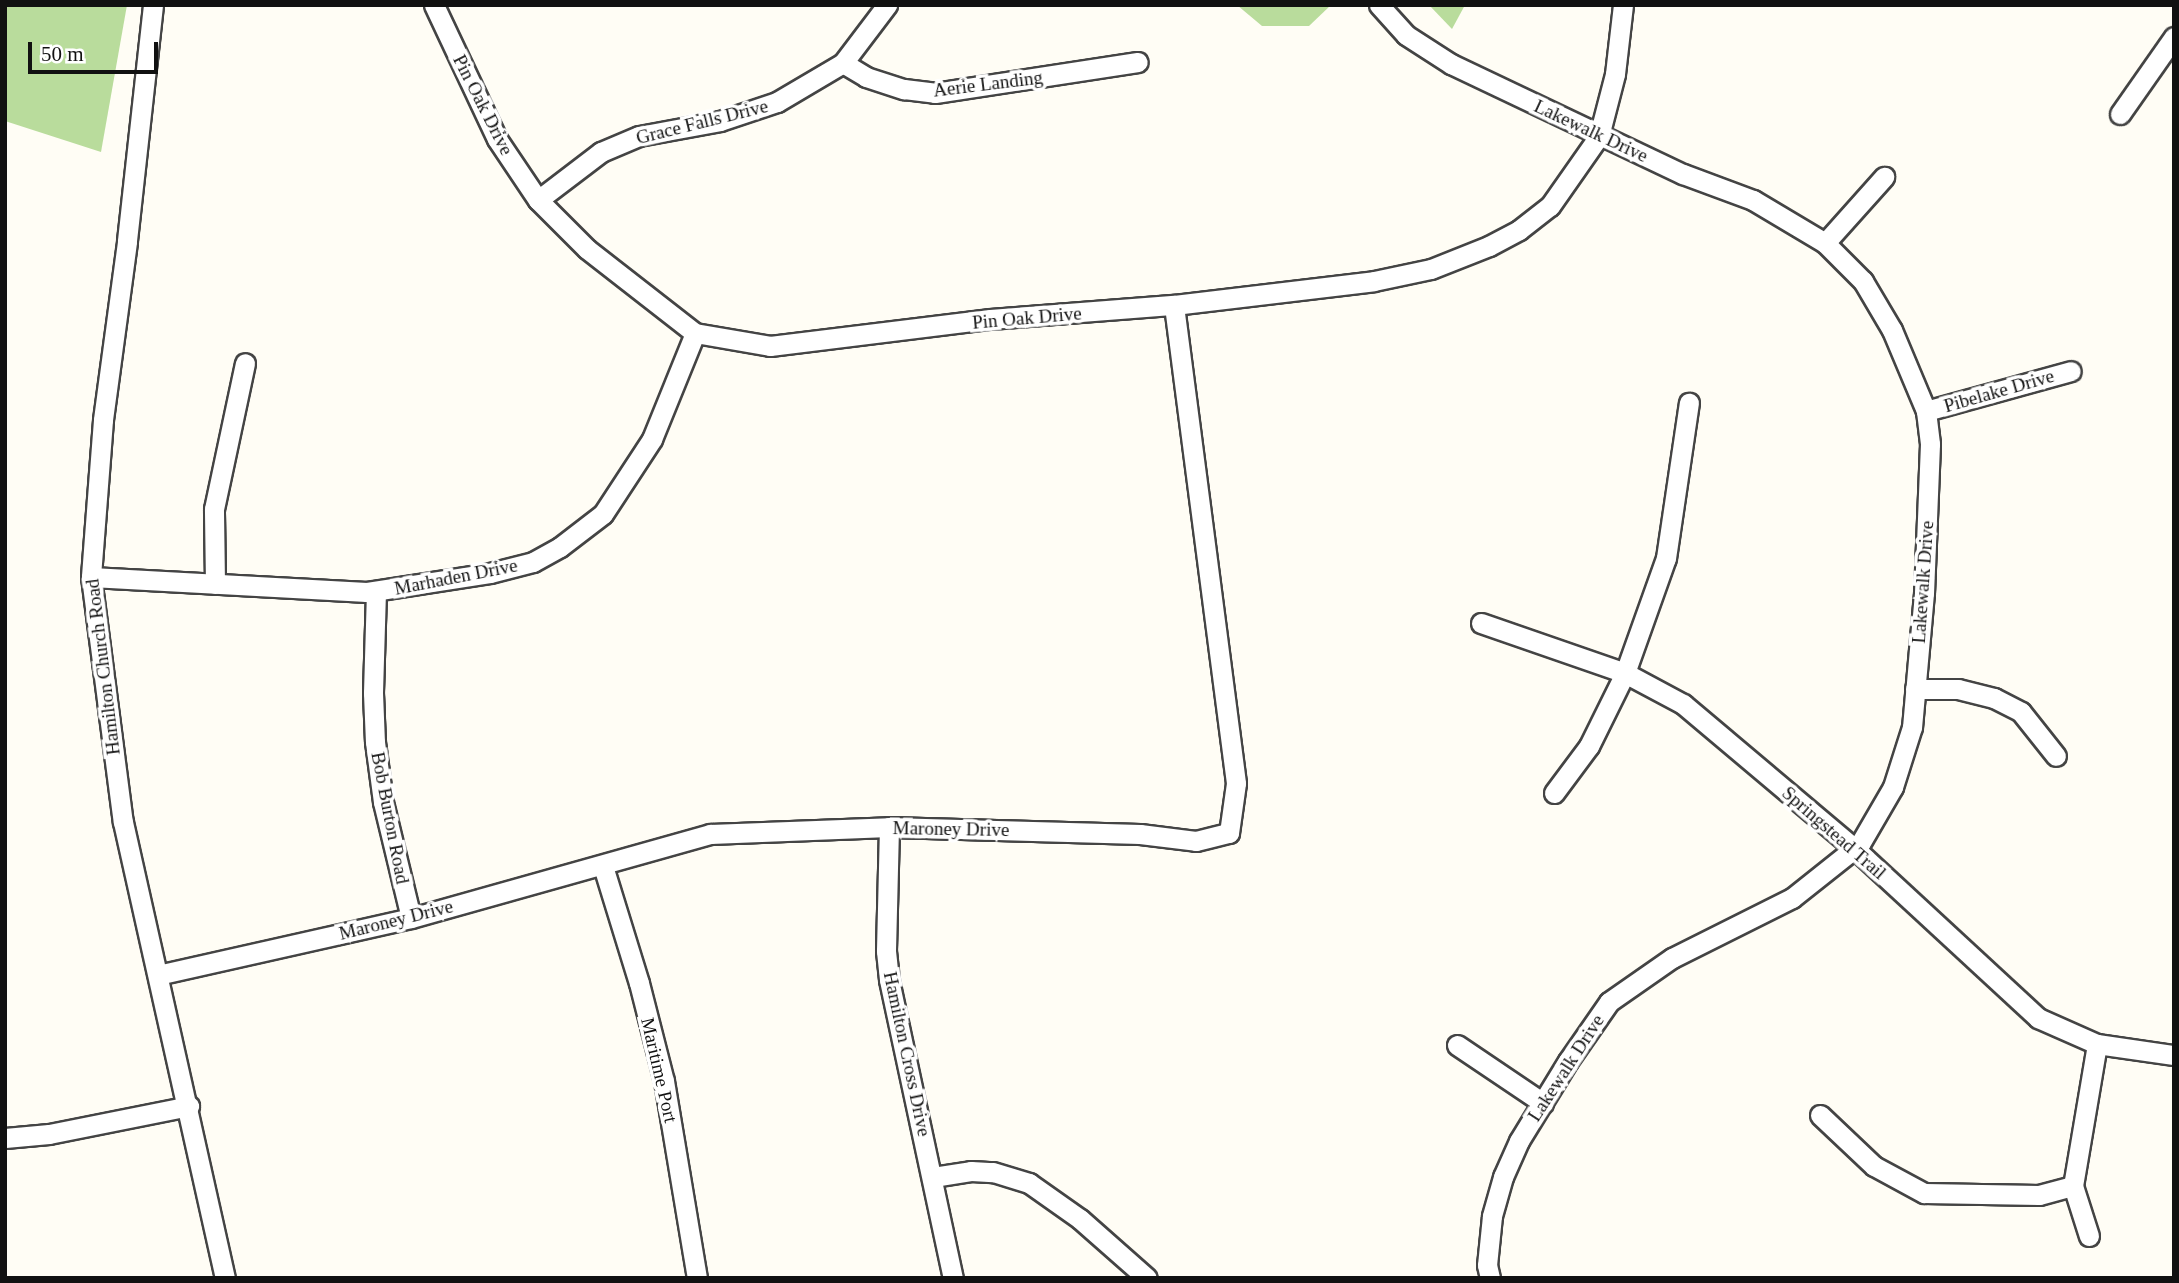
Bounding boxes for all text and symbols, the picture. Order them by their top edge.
scale bar [32,28,161,72]
text: 50 m [41,42,84,66]
street label: Pin Oak Drive [448,51,518,159]
street label: Aerie Landing [932,66,1044,102]
street label: Grace Falls Drive [634,95,770,149]
street label: Lakewalk Drive [1530,95,1652,167]
street label: Pin Oak Drive [971,302,1083,334]
street label: Pibelake Drive [1941,364,2057,418]
street label: Lakewalk Drive [1907,520,1939,644]
street label: Marhaden Drive [392,554,520,600]
street label: Hamilton Church Road [81,578,125,756]
street label: Bob Burton Road [366,750,414,886]
street label: Springstead Trail [1777,782,1891,884]
street label: Maroney Drive [893,817,1009,841]
street label: Maroney Drive [337,895,455,945]
street label: Hamilton Cross Drive [878,970,936,1138]
street label: Lakewalk Drive [1523,1010,1609,1126]
street label: Maritime Port [636,1015,682,1125]

